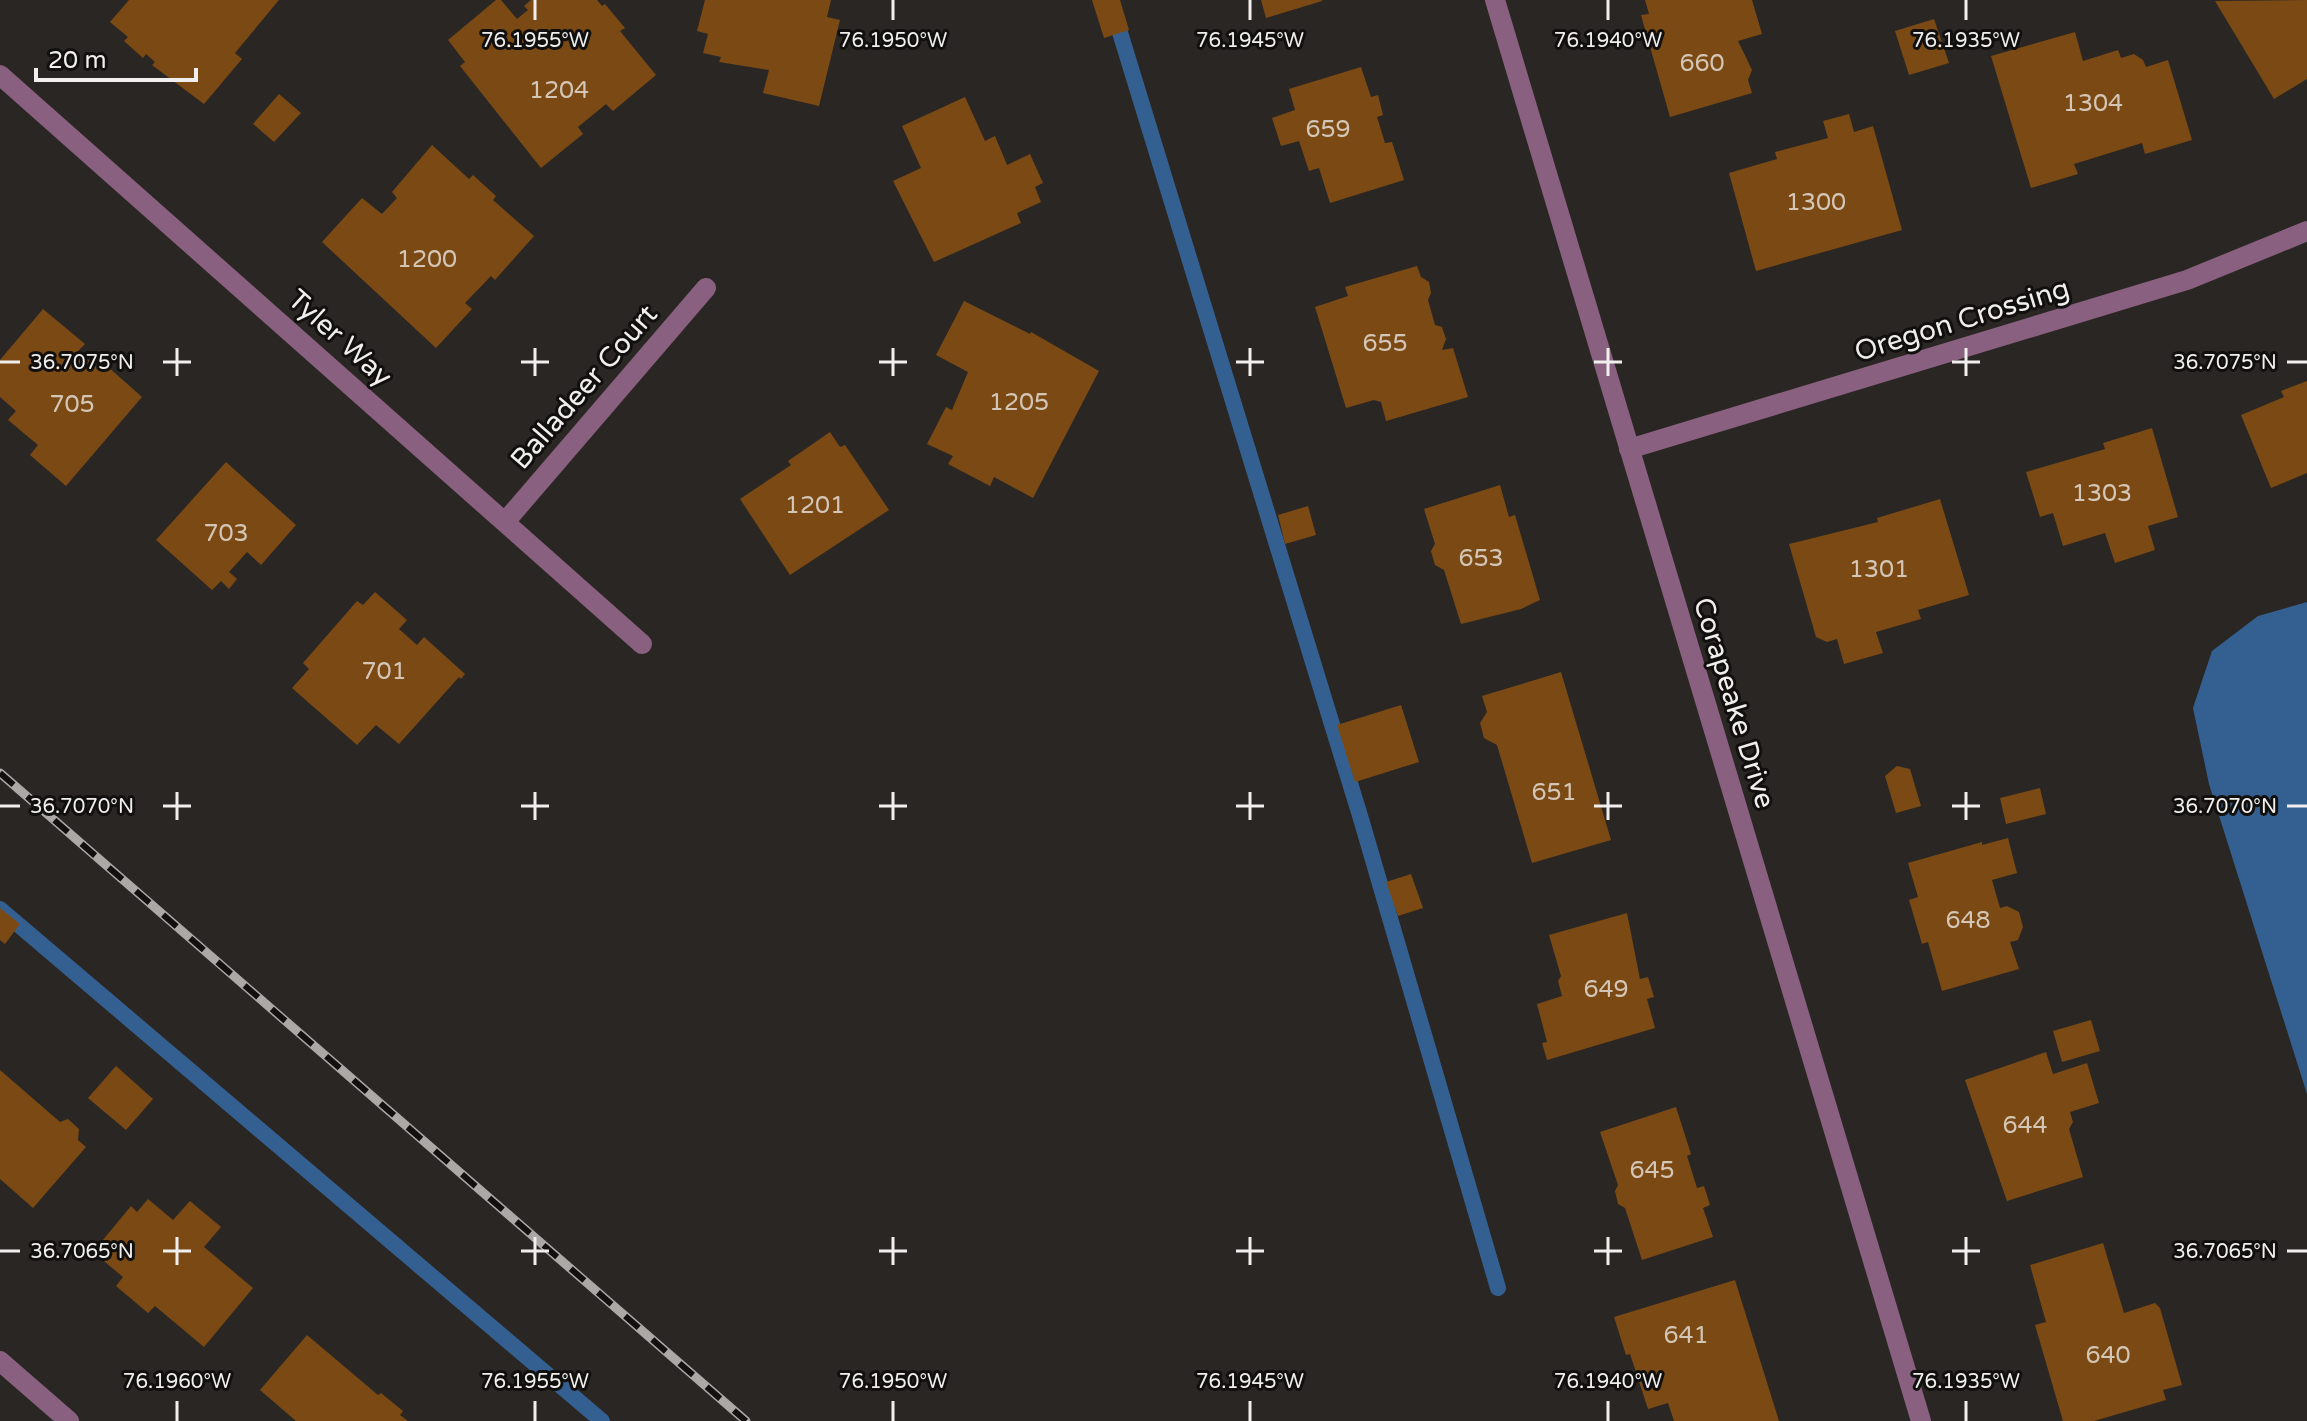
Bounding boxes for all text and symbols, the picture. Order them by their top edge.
text: 76.1955°W [481,29,589,53]
text: 76.1950°W [839,29,947,53]
text: 76.1945°W [1196,29,1304,53]
text: 76.1940°W [1554,29,1662,53]
text: 76.1935°W [1912,29,2020,53]
scale bar [36,32,196,82]
text: 20 m [48,46,106,75]
house number: 660 [1679,49,1725,78]
house number: 1204 [529,76,589,105]
house number: 1304 [2063,89,2123,118]
house number: 659 [1305,115,1351,144]
house number: 1300 [1786,188,1846,217]
house number: 1200 [397,245,457,274]
street label: Oregon Crossing [1850,271,2074,369]
street label: Tyler Way [281,282,399,394]
street label: Balladeer Court [503,298,665,476]
house number: 655 [1362,329,1408,358]
text: 36.7075°N [30,351,134,375]
text: 36.7075°N [2173,351,2277,375]
house number: 1205 [989,388,1049,417]
house number: 705 [49,390,95,419]
house number: 1303 [2072,479,2132,508]
house number: 1201 [785,491,845,520]
house number: 703 [203,519,249,548]
house number: 653 [1458,544,1504,573]
house number: 1301 [1849,555,1909,584]
street label: Corapeake Drive [1686,593,1782,813]
house number: 701 [361,657,407,686]
house number: 651 [1531,778,1577,807]
text: 36.7070°N [30,795,134,819]
text: 36.7070°N [2173,795,2277,819]
house number: 648 [1945,906,1991,935]
house number: 649 [1583,975,1629,1004]
house number: 644 [2002,1111,2048,1140]
house number: 645 [1629,1156,1675,1185]
text: 36.7065°N [30,1240,134,1264]
text: 36.7065°N [2173,1240,2277,1264]
house number: 641 [1663,1321,1709,1350]
house number: 640 [2085,1341,2131,1370]
text: 76.1960°W [123,1370,231,1394]
text: 76.1955°W [481,1370,589,1394]
text: 76.1950°W [839,1370,947,1394]
text: 76.1945°W [1196,1370,1304,1394]
text: 76.1940°W [1554,1370,1662,1394]
text: 76.1935°W [1912,1370,2020,1394]

